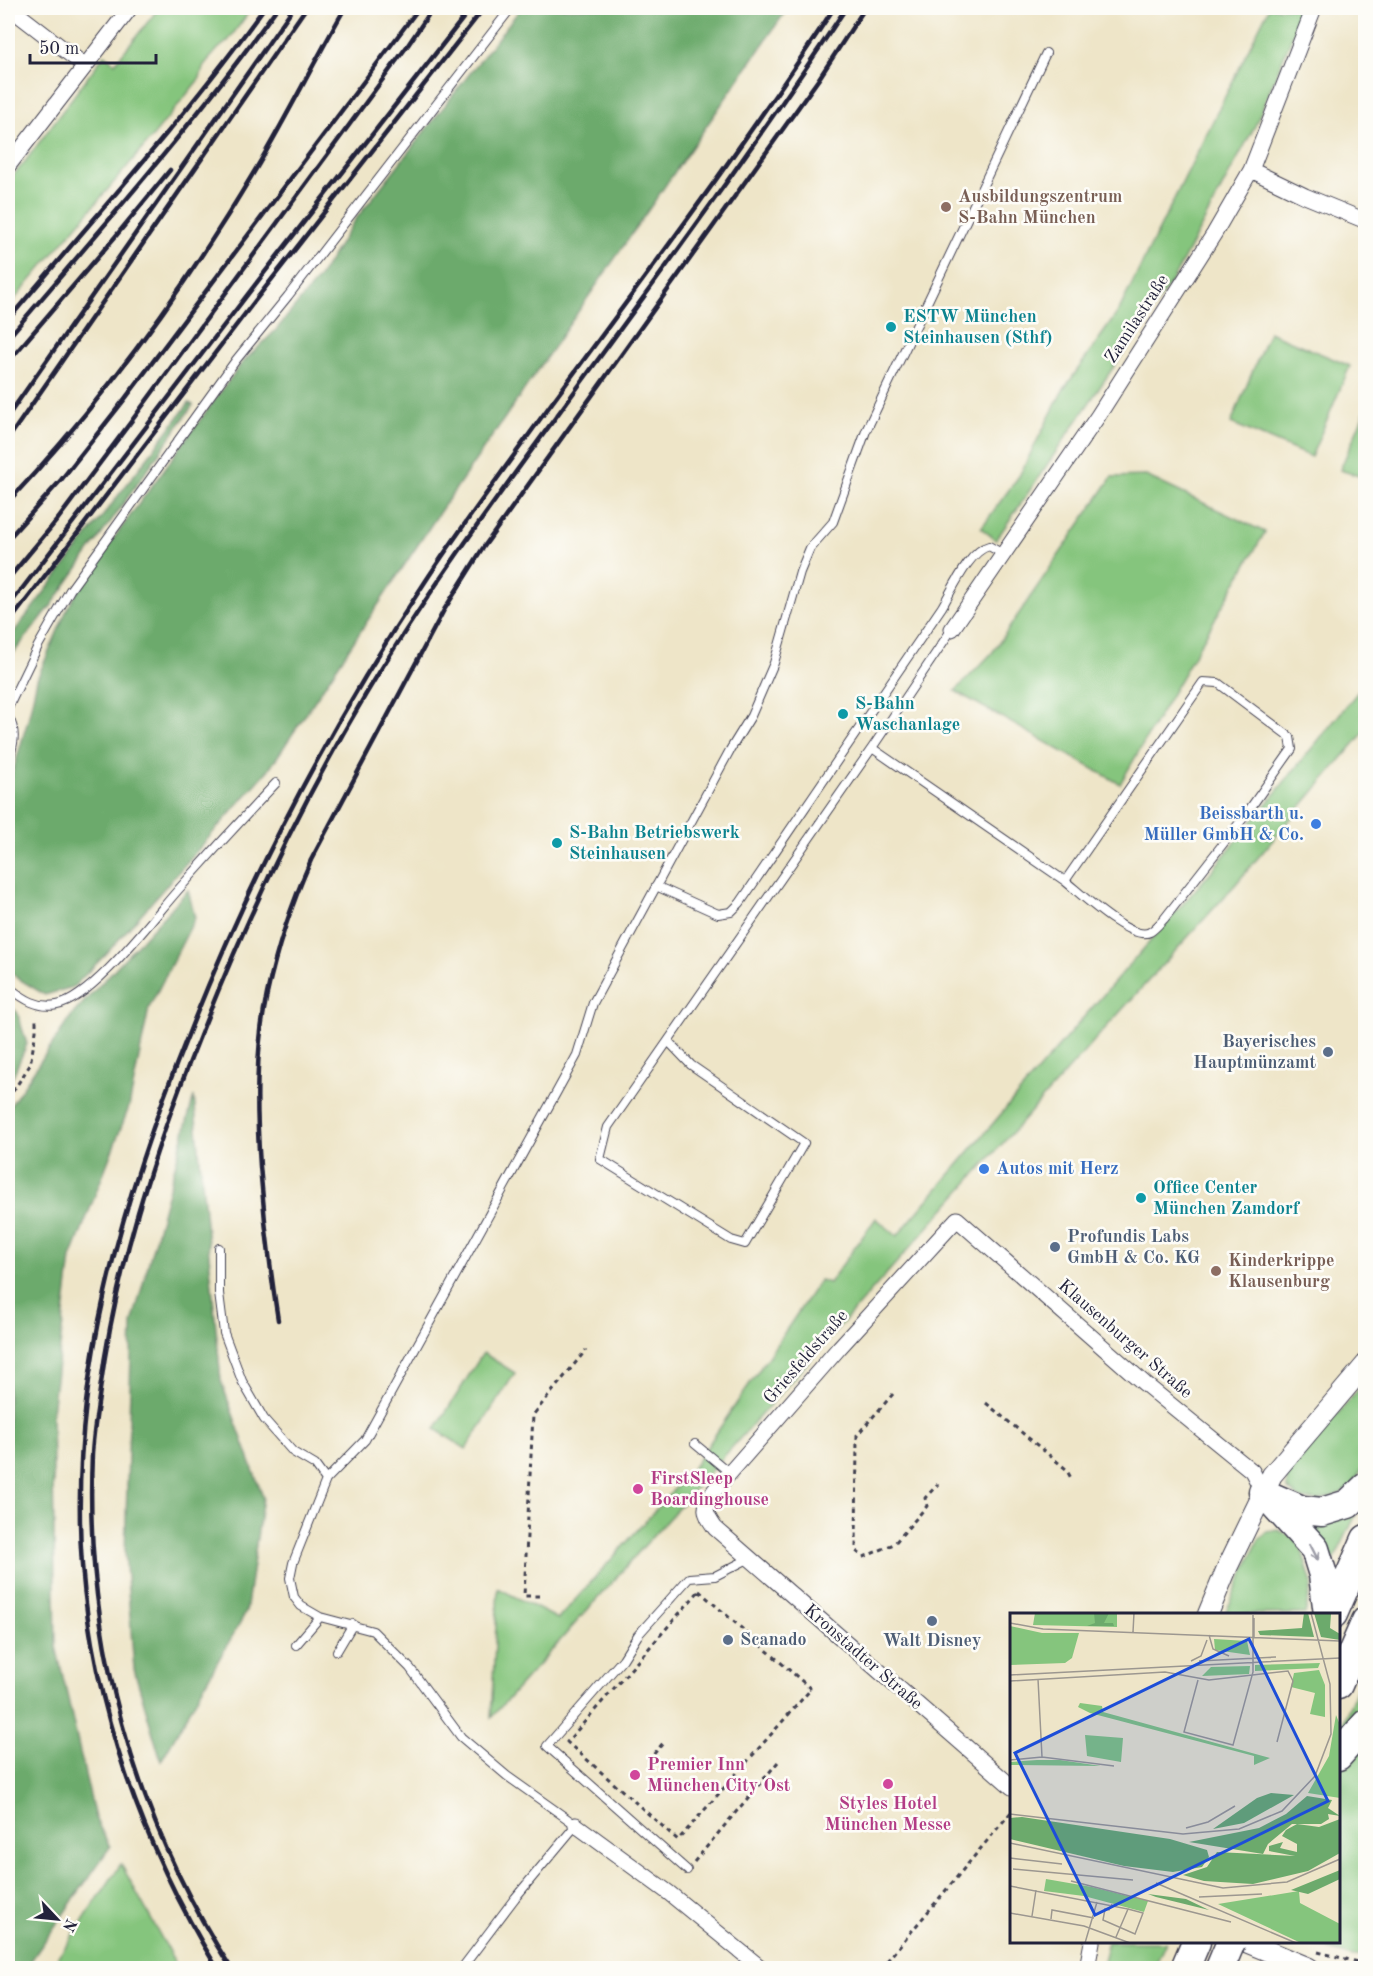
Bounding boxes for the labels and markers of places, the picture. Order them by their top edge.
place label: Ausbildungszentrum S-Bahn München [958,188,1122,227]
marker: Ausbildungszentrum S-Bahn München [939,200,953,214]
place label: ESTW München Steinhausen (Sthf) [903,308,1052,347]
marker: ESTW München Steinhausen (Sthf) [884,320,898,334]
place label: S-Bahn Waschanlage [855,695,960,734]
marker: S-Bahn Waschanlage [836,707,850,721]
place label: Beissbarth u. Müller GmbH & Co. [1144,805,1304,844]
marker: Beissbarth u. Müller GmbH & Co. [1309,817,1323,831]
place label: S-Bahn Betriebswerk Steinhausen [569,824,740,863]
marker: S-Bahn Betriebswerk Steinhausen [550,836,564,850]
place label: Bayerisches Hauptmünzamt [1193,1033,1316,1072]
marker: Bayerisches Hauptmünzamt [1321,1045,1335,1059]
place label: Autos mit Herz [996,1160,1119,1178]
marker: Autos mit Herz [977,1162,991,1176]
place label: Office Center München Zamdorf [1153,1179,1301,1218]
marker: Office Center München Zamdorf [1134,1191,1148,1205]
place label: Profundis Labs GmbH & Co. KG [1067,1228,1200,1267]
marker: Profundis Labs GmbH & Co. KG [1048,1240,1062,1254]
place label: Kinderkrippe Klausenburg [1228,1252,1335,1291]
marker: Kinderkrippe Klausenburg [1209,1264,1223,1278]
place label: FirstSleep Boardinghouse [650,1470,769,1509]
marker: FirstSleep Boardinghouse [631,1482,645,1496]
marker: Walt Disney [925,1614,939,1628]
place label: Scanado [740,1631,807,1649]
place label: Walt Disney [882,1632,982,1650]
marker: Scanado [721,1633,735,1647]
place label: Premier Inn München City Ost [647,1756,791,1795]
marker: Premier Inn München City Ost [628,1768,642,1782]
marker: Styles Hotel München Messe [881,1777,895,1791]
place label: Styles Hotel München Messe [825,1795,951,1834]

